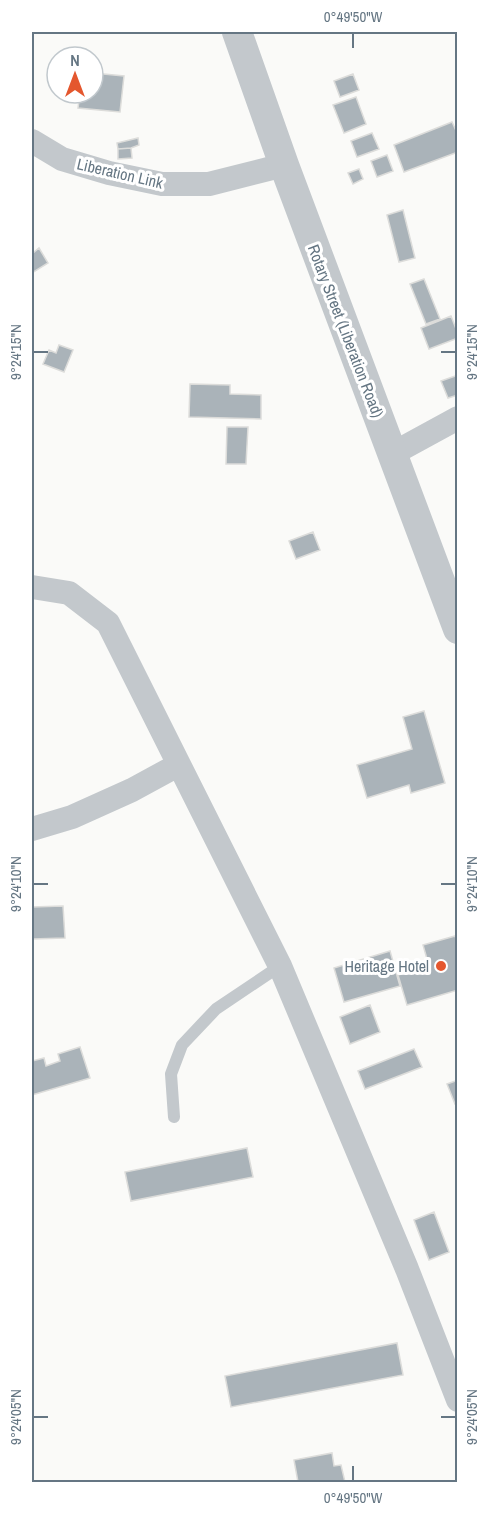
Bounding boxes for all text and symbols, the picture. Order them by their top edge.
text: 0°49'50"W [324,6,383,27]
north arrow [45,45,105,105]
text: N [70,49,80,71]
street label: Liberation Link [75,152,166,194]
street label: Rotary Street (Liberation Road) [303,241,389,421]
text: 9°24'15"N [5,324,26,380]
text: 9°24'15"N [461,324,482,380]
text: 9°24'10"N [5,856,26,912]
text: 9°24'10"N [461,856,482,912]
place label: Heritage Hotel [344,955,429,977]
marker: Heritage Hotel [434,959,448,973]
text: 9°24'05"N [5,1389,26,1445]
text: 9°24'05"N [461,1389,482,1445]
text: 0°49'50"W [324,1487,383,1508]

